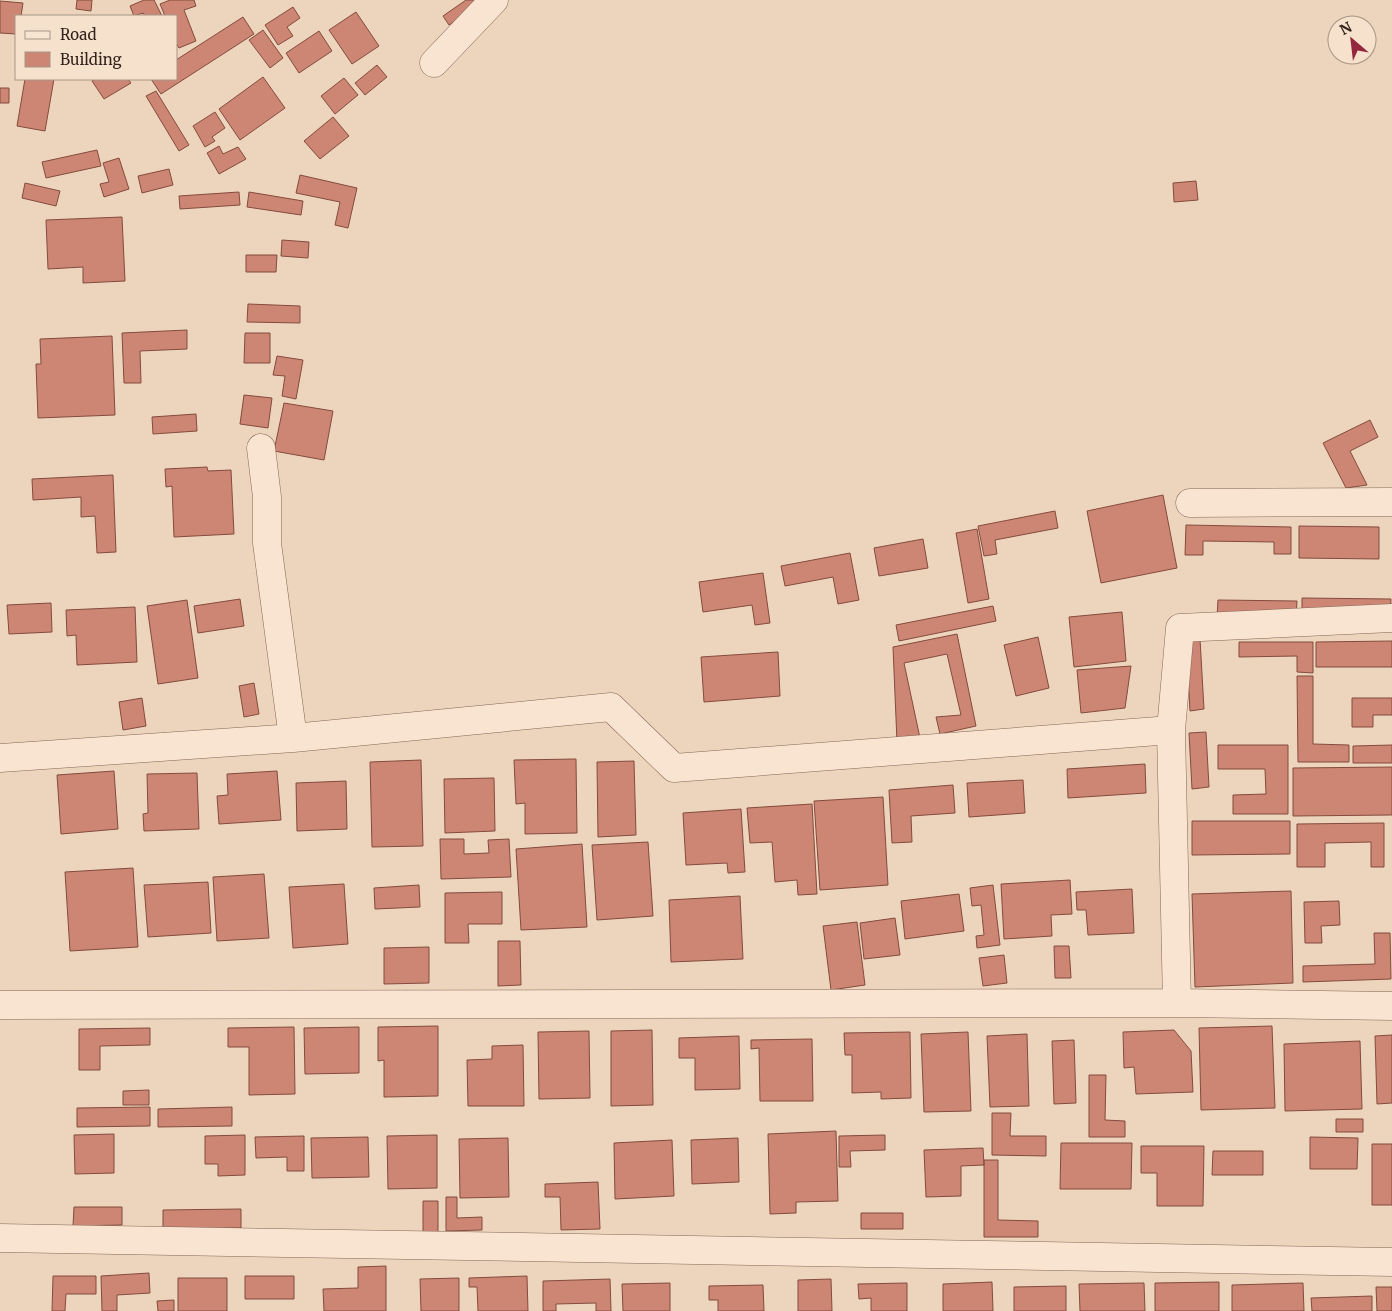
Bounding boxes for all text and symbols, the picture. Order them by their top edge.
legend [15,15,178,80]
north arrow [1327,15,1377,65]
text: N [1337,18,1355,39]
text: Road [60,25,96,44]
text: Building [60,50,122,69]

